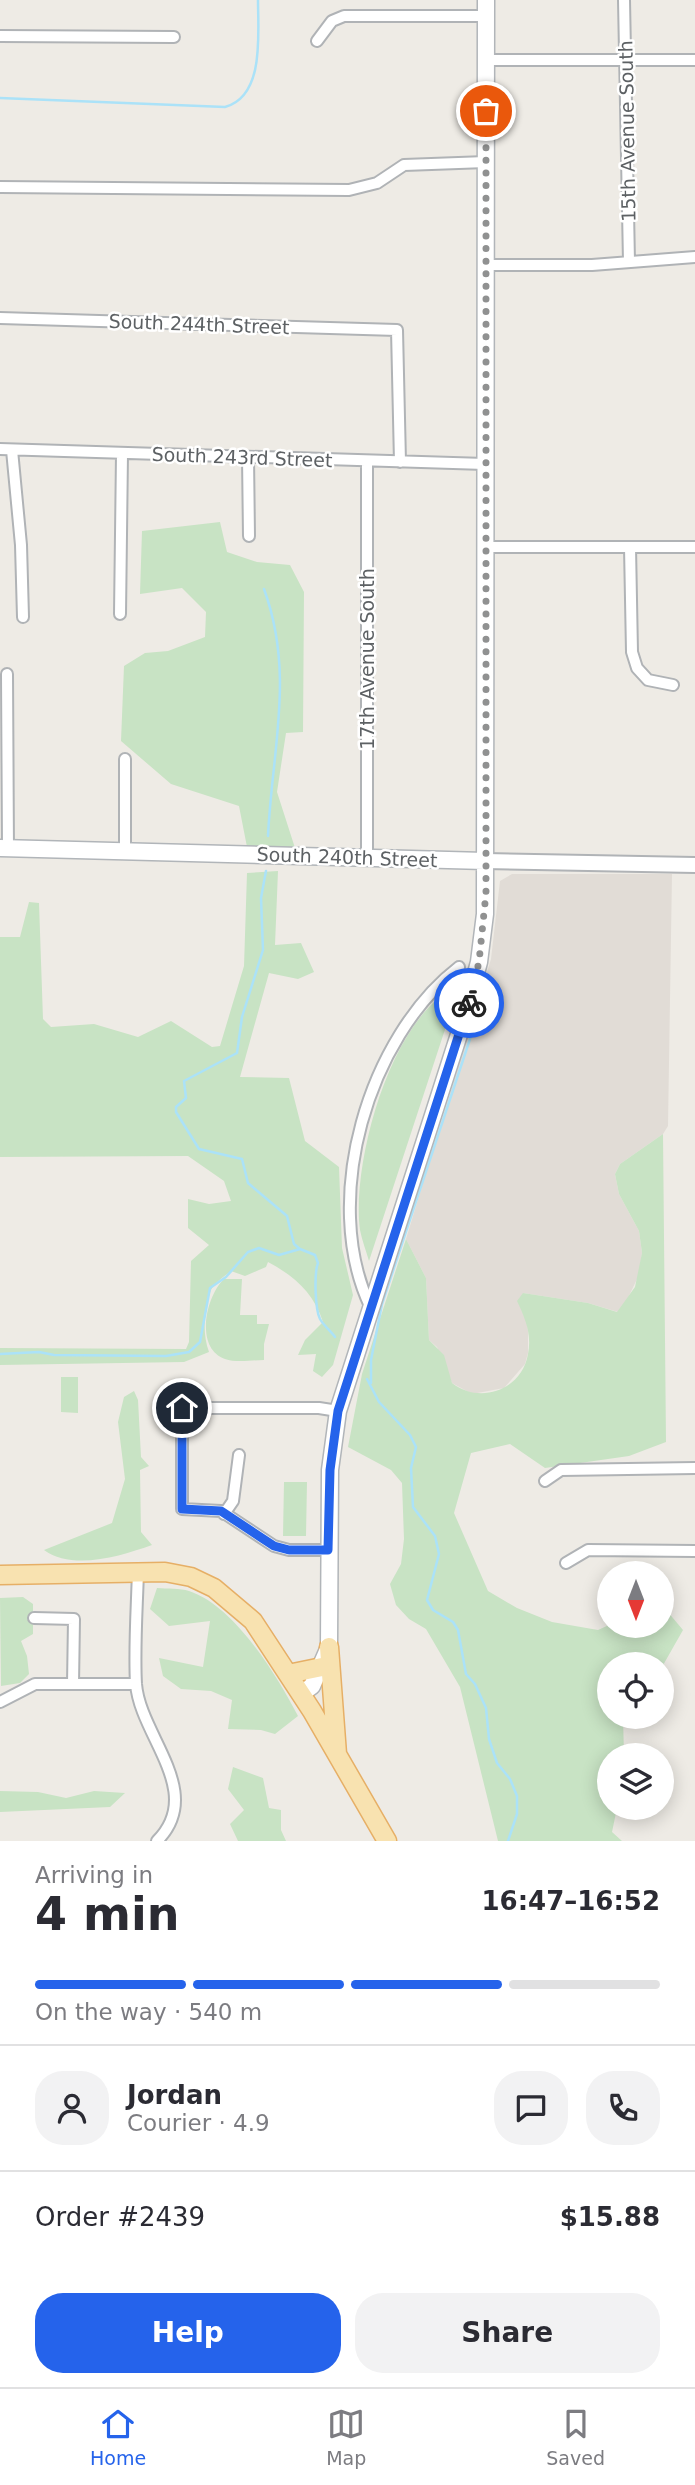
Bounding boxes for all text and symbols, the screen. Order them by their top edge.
street label: 15th Avenue South [614,40,640,222]
pin [456,81,516,141]
icon: bag [467,92,505,130]
street label: South 244th Street [108,310,290,338]
street label: South 243rd Street [151,443,333,471]
street label: 17th Avenue South [356,568,378,750]
street label: South 240th Street [256,843,438,871]
courier [434,968,504,1038]
icon: bike [450,984,488,1022]
pin [152,1378,212,1438]
icon: home [163,1389,201,1427]
north arrow [597,1561,674,1638]
map controls [597,1561,674,1820]
button: locate [597,1652,674,1729]
button: layers [597,1743,674,1820]
text: Arriving in [35,1862,153,1888]
text: 16:47–16:52 [481,1886,660,1916]
text: 4 min [35,1887,179,1941]
text: On the way · 540 m [35,1999,262,2025]
button: person [35,2071,109,2145]
button: chat [494,2071,568,2145]
button: phone [586,2071,660,2145]
text: Jordan [127,2080,222,2110]
text: Courier · 4.9 [127,2110,270,2136]
text: Order #2439 [35,2202,205,2232]
text: $15.88 [560,2202,660,2232]
button: Help [35,2293,341,2373]
button: Share [355,2293,660,2373]
tab: Home [90,2405,146,2469]
tab: Map [326,2405,366,2469]
tab: Saved [546,2405,605,2469]

